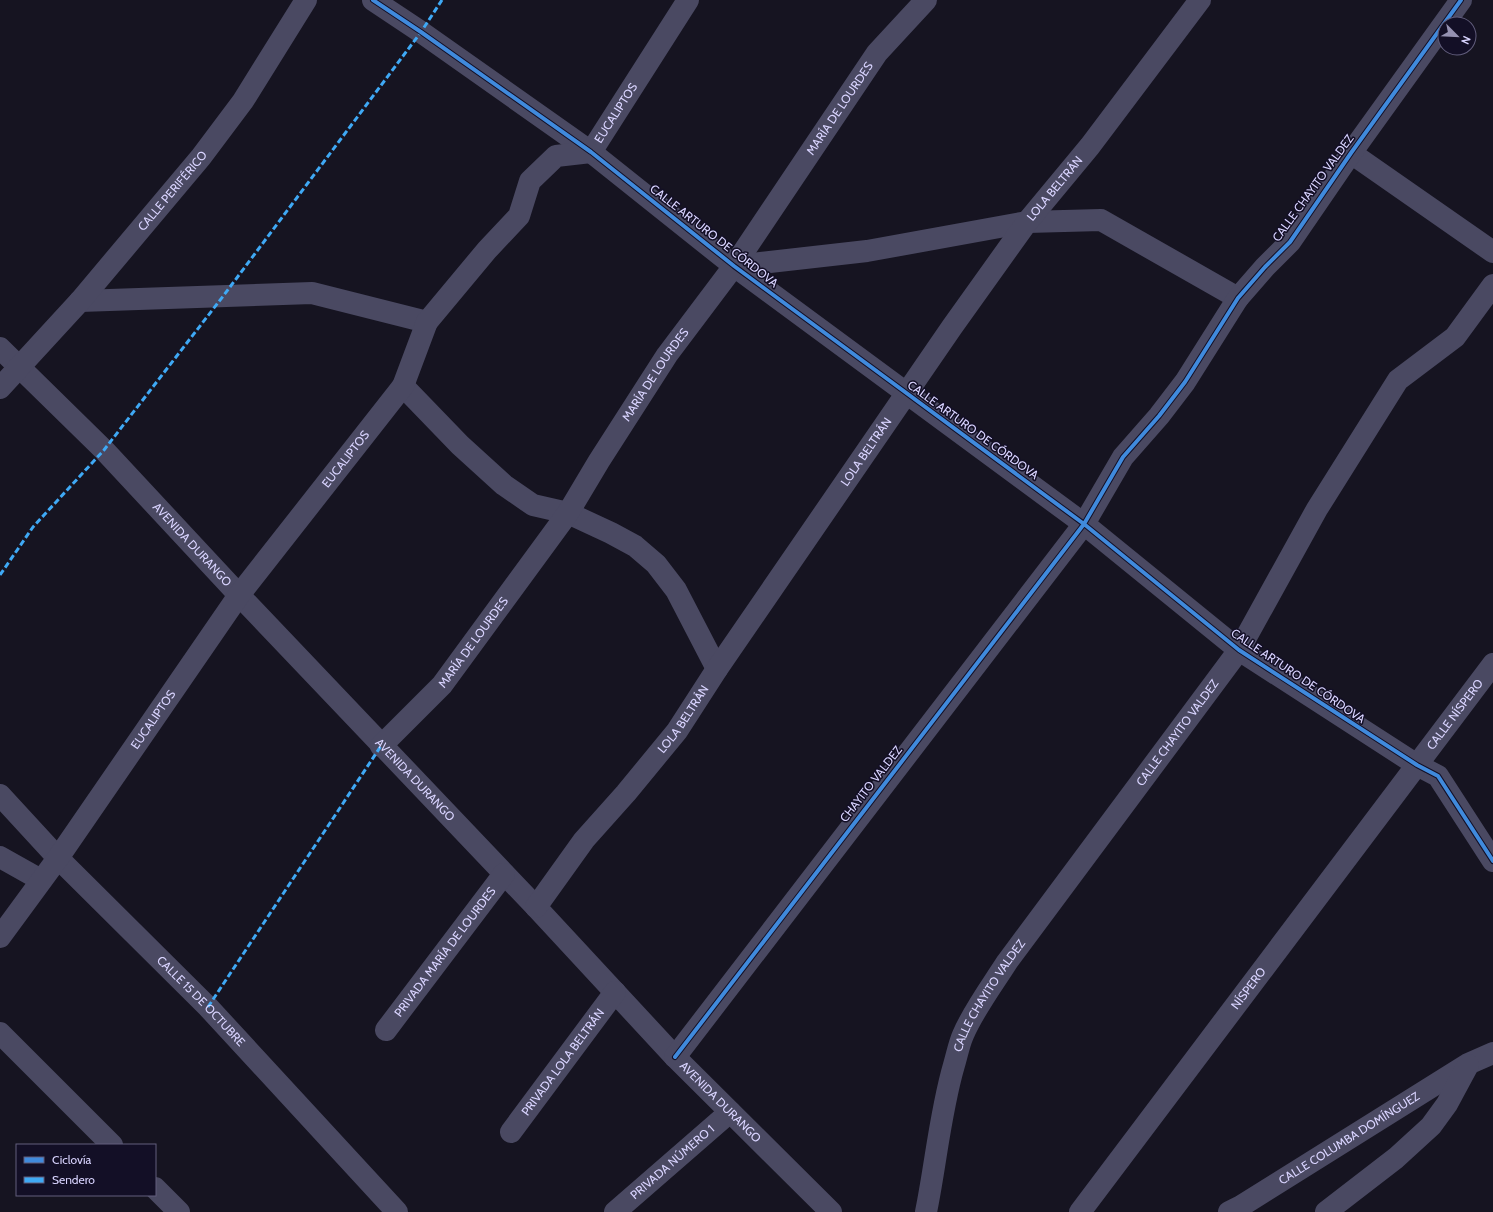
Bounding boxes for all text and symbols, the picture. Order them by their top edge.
north arrow [1437,16,1477,56]
text: N [1458,34,1474,46]
street label: MARÍA DE LOURDES [803,59,876,158]
street label: EUCALIPTOS [591,80,640,146]
street label: CALLE CHAYITO VALDEZ [1269,131,1357,244]
street label: CALLE PERIFÉRICO [134,148,210,234]
street label: LOLA BELTRÁN [1023,153,1086,224]
street label: CALLE ARTURO DE CÓRDOVA [647,181,782,291]
street label: MARÍA DE LOURDES [618,325,692,424]
street label: CALLE ARTURO DE CÓRDOVA [905,377,1042,483]
street label: LOLA BELTRÁN [837,414,895,489]
street label: EUCALIPTOS [318,427,372,490]
street label: AVENIDA DURANGO [150,499,235,589]
street label: MARÍA DE LOURDES [434,594,511,691]
street label: CALLE ARTURO DE CÓRDOVA [1228,625,1369,726]
street label: CALLE CHAYITO VALDEZ [1133,676,1222,789]
street label: CALLE NÍSPERO [1423,676,1486,753]
street label: LOLA BELTRÁN [654,682,712,756]
street label: EUCALIPTOS [127,687,178,752]
street label: AVENIDA DURANGO [372,735,458,824]
street label: CHAYITO VALDEZ [836,742,905,825]
street label: PRIVADA MARÍA DE LOURDES [391,884,499,1019]
street label: CALLE CHAYITO VALDEZ [950,936,1028,1053]
street label: CALLE 15 DE OCTUBRE [154,953,249,1050]
street label: NÍSPERO [1228,964,1269,1012]
street label: PRIVADA LOLA BELTRÁN [518,1005,607,1118]
street label: AVENIDA DURANGO [677,1058,765,1145]
street label: CALLE COLUMBA DOMÍNGUEZ [1276,1088,1422,1188]
street label: PRIVADA NÚMERO 1 [627,1121,717,1202]
legend [16,1144,156,1196]
text: Ciclovía [52,1152,91,1167]
text: Sendero [52,1172,95,1187]

